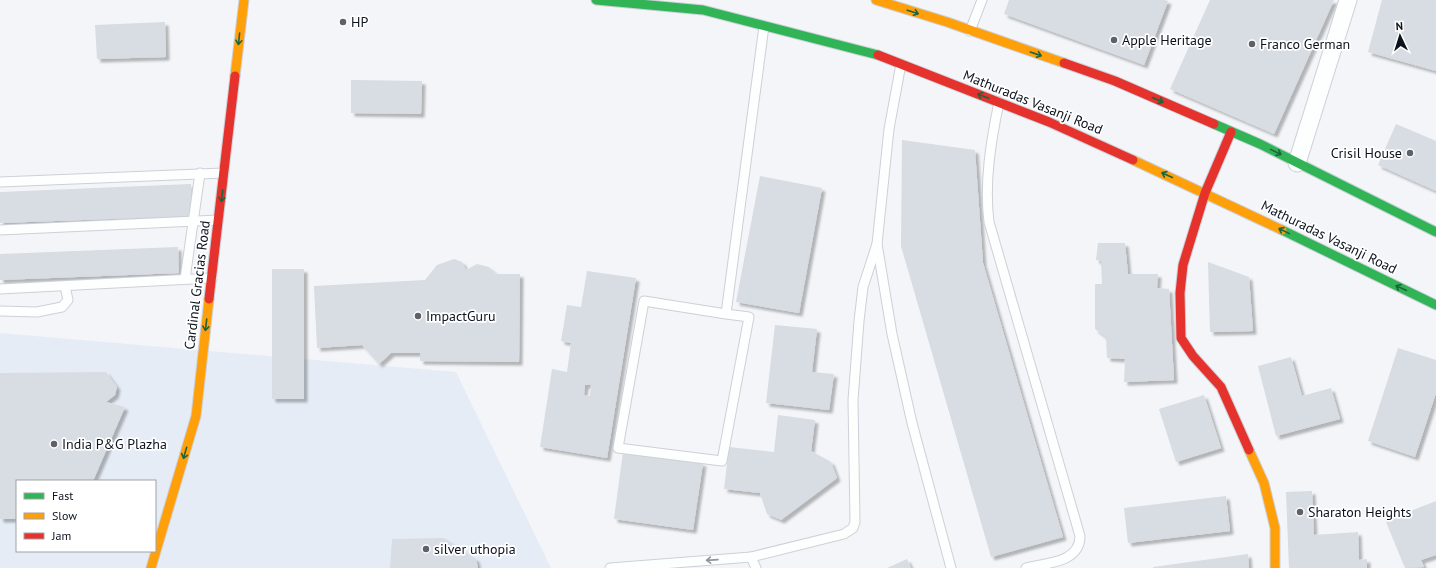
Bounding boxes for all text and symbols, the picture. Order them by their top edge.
one-way arrow [906,9,919,16]
place label: HP [351,13,368,31]
north arrow [1380,16,1420,56]
marker: HP [338,17,348,27]
text: N [1395,19,1403,33]
place label: Apple Heritage [1122,31,1212,49]
one-way arrow [235,32,243,45]
marker: Apple Heritage [1109,35,1119,45]
place label: Franco German [1260,35,1350,53]
marker: Franco German [1247,39,1257,49]
one-way arrow [1030,50,1042,58]
street label: Mathuradas Vasanji Road [961,66,1105,138]
one-way arrow [977,91,989,99]
one-way arrow [1151,96,1163,104]
place label: Crisil House [1331,144,1402,162]
marker: Crisil House [1405,148,1415,158]
one-way arrow [1270,149,1282,156]
one-way arrow [1161,171,1173,178]
one-way arrow [218,189,226,202]
street label: Mathuradas Vasanji Road [1258,196,1400,278]
street label: Cardinal Gracias Road [180,220,214,350]
one-way arrow [1278,227,1290,234]
one-way arrow [1395,284,1407,291]
place label: ImpactGuru [426,307,495,325]
marker: ImpactGuru [413,311,423,321]
one-way arrow [203,318,210,331]
place label: India P&G Plazha [62,435,167,453]
marker: India P&G Plazha [49,439,59,449]
one-way arrow [181,446,188,459]
legend [16,480,156,552]
text: Fast [52,488,73,503]
place label: Sharaton Heights [1308,503,1411,521]
marker: Sharaton Heights [1295,507,1305,517]
text: Slow [52,508,77,523]
text: Jam [51,528,71,543]
place label: silver uthopia [434,540,516,558]
marker: silver uthopia [421,544,431,554]
one-way arrow [706,557,719,564]

